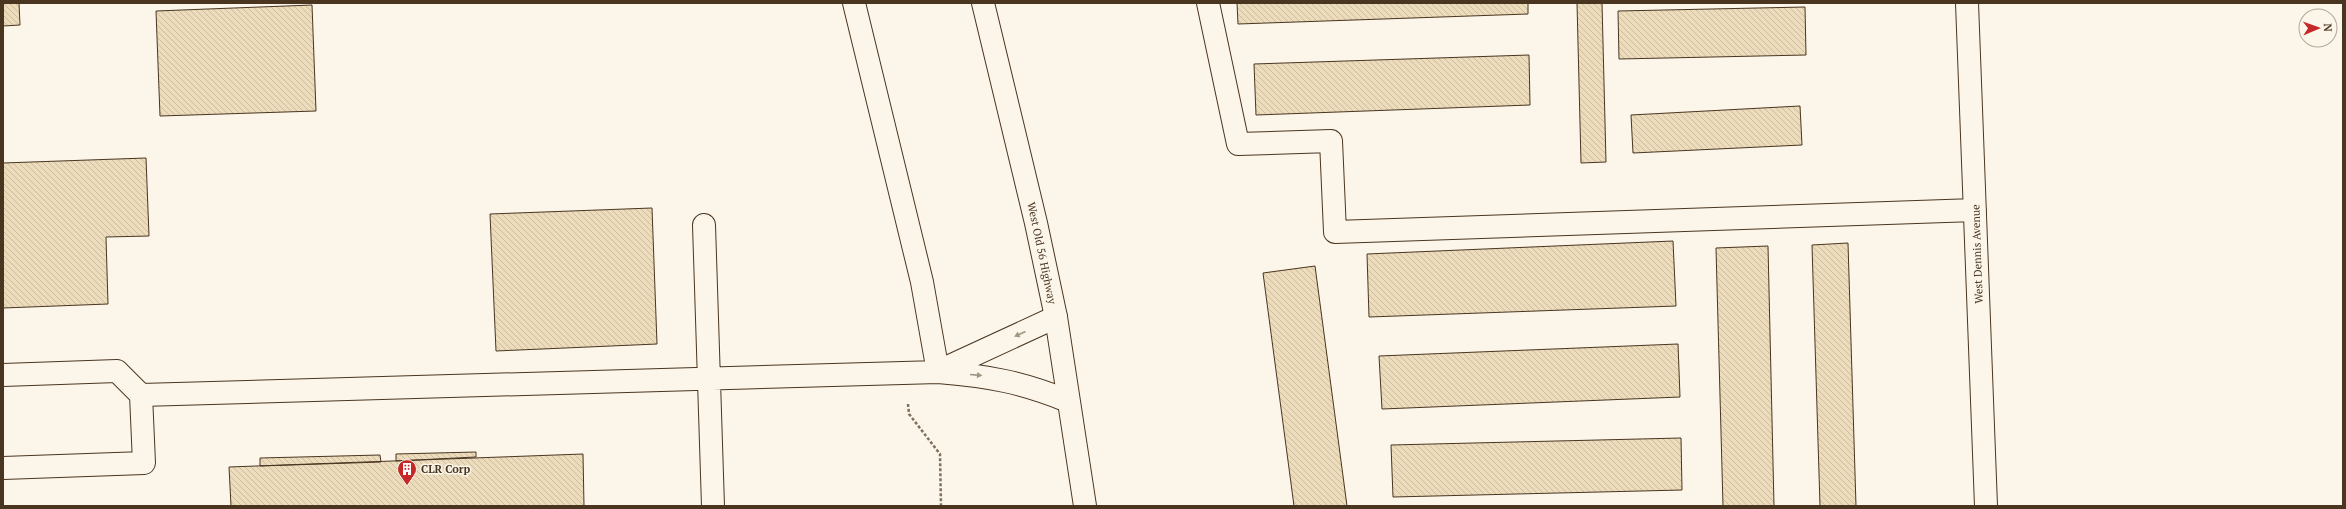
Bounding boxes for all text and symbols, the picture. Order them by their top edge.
north arrow [2298,8,2338,48]
text: N [2321,23,2335,33]
street label: West Old 56 Highway [1024,201,1060,306]
street label: West Dennis Avenue [1968,204,1986,304]
one-way arrow [1015,331,1026,337]
one-way arrow [970,372,982,379]
building icon: CLR Corp [396,458,418,486]
place label: CLR Corp [421,462,470,476]

